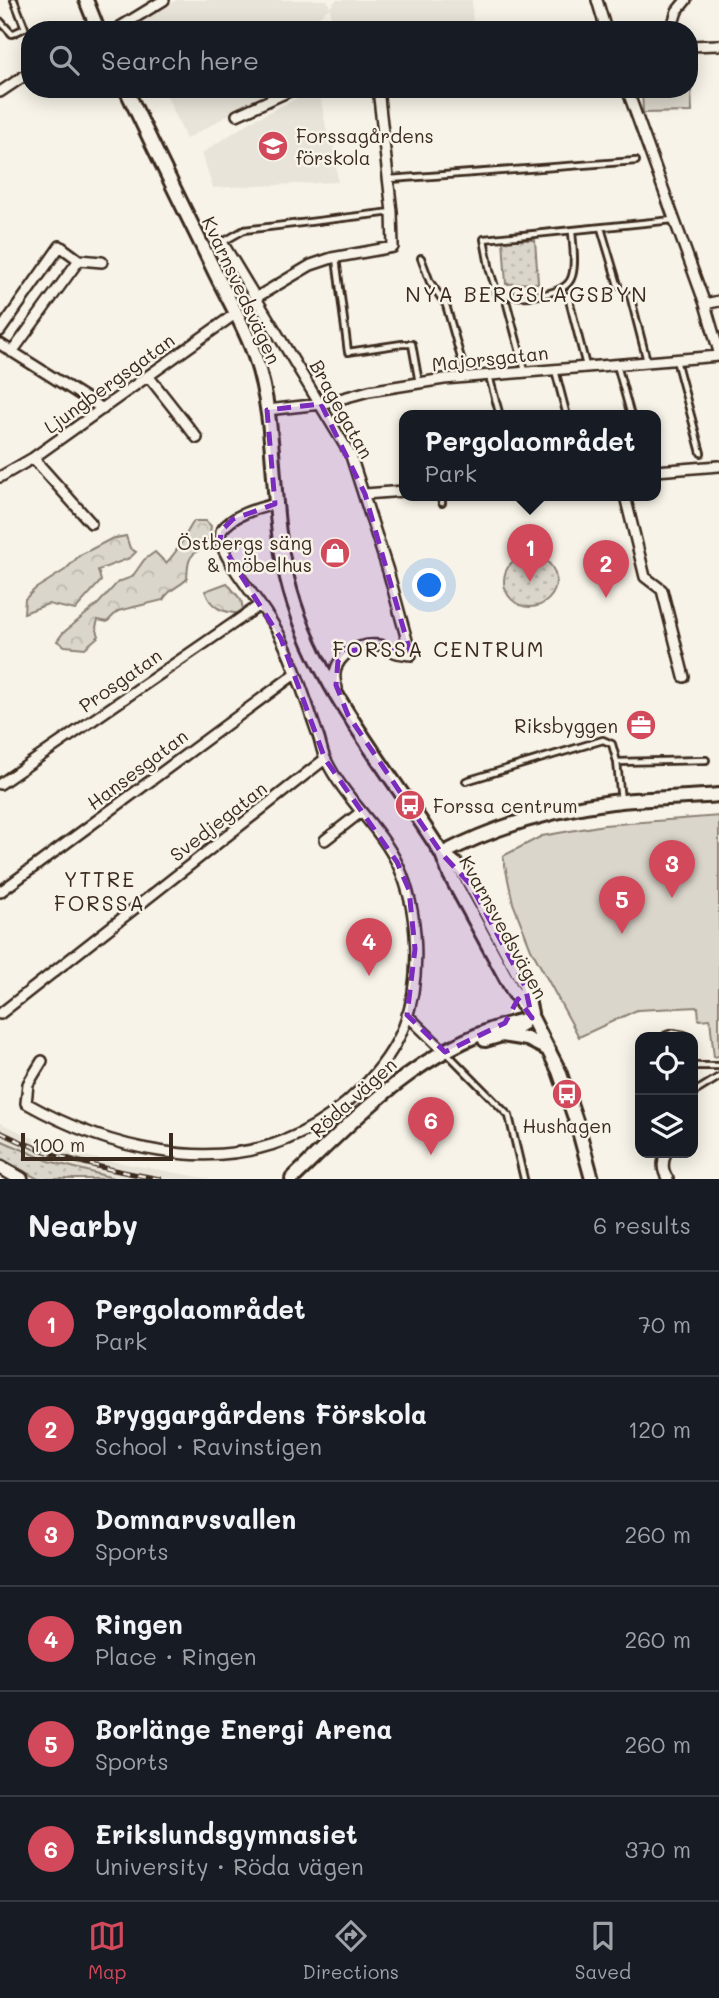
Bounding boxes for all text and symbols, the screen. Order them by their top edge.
search box [21,21,698,98]
icon: search [45,41,83,79]
text: Search here [101,43,259,77]
place label: Forssagårdens förskola [296,123,434,170]
school or university icon: Forssagårdens förskola [256,129,290,163]
street label: Kvarnsvedsvägen [197,212,287,368]
district label: NYA BERGSLAGSBYN [405,280,649,307]
street label: Ljungbergsgatan [39,327,179,439]
street label: Majorsgatan [431,339,549,377]
street label: Bragegatan [305,355,379,463]
popup [399,410,661,501]
text: Pergolaområdet [425,424,635,458]
text: Park [425,458,477,488]
pin: 1 [507,524,553,582]
place label: Östbergs säng & möbelhus [177,530,312,577]
shop icon: Östbergs säng & möbelhus [318,536,352,570]
pin: 2 [583,540,629,598]
your location [412,568,446,602]
district label: FORSSA CENTRUM [332,635,546,662]
street label: Prosgatan [74,642,166,718]
office icon: Riksbyggen [624,708,658,742]
place label: Riksbyggen [514,713,618,738]
street label: Hansesgatan [82,723,192,815]
street label: Svedjegatan [164,775,272,867]
bus stop icon: Forssa centrum [393,788,427,822]
place label: Forssa centrum [433,793,578,818]
pin: 3 [649,840,695,898]
street label: Kvarnsvedsvägen [454,851,554,1003]
district label: YTTRE FORSSA [54,865,146,916]
pin: 5 [599,876,645,934]
pin: 4 [346,918,392,976]
map controls [635,1032,698,1158]
button: locate [635,1032,698,1095]
street label: Röda vägen [305,1052,401,1142]
bus stop icon: Hushagen [550,1077,584,1111]
button: layers [635,1095,698,1158]
pin: 6 [408,1097,454,1155]
place label: Hushagen [522,1113,612,1138]
scale bar [21,1130,173,1162]
text: 100 m [32,1132,85,1157]
text: Nearby [28,1205,138,1245]
text: 6 results [593,1210,691,1240]
text: Pergolaområdet [95,1292,306,1326]
text: 1 [46,1309,56,1339]
text: 70 m [638,1309,691,1339]
text: Park [95,1326,147,1356]
text: Bryggargårdens Förskola [95,1397,427,1431]
text: 2 [45,1414,57,1444]
text: 120 m [628,1414,691,1444]
text: School · Ravinstigen [95,1431,322,1461]
text: Domnarvsvallen [95,1502,296,1536]
text: 3 [44,1519,58,1549]
text: 260 m [624,1519,691,1549]
text: Sports [95,1536,169,1566]
text: Ringen [95,1607,183,1641]
text: 4 [44,1624,58,1654]
text: 260 m [624,1624,691,1654]
text: Place · Ringen [95,1641,257,1671]
text: Borlänge Energi Arena [95,1712,392,1746]
text: 5 [44,1729,58,1759]
text: 260 m [624,1729,691,1759]
text: Sports [95,1746,169,1776]
text: Erikslundsgymnasiet [95,1817,358,1851]
text: 6 [44,1834,58,1864]
text: 370 m [625,1834,691,1864]
text: University · Röda vägen [95,1851,364,1881]
tab: Map [88,1917,127,1984]
tab: Directions [302,1917,399,1984]
tab: Saved [575,1917,631,1984]

